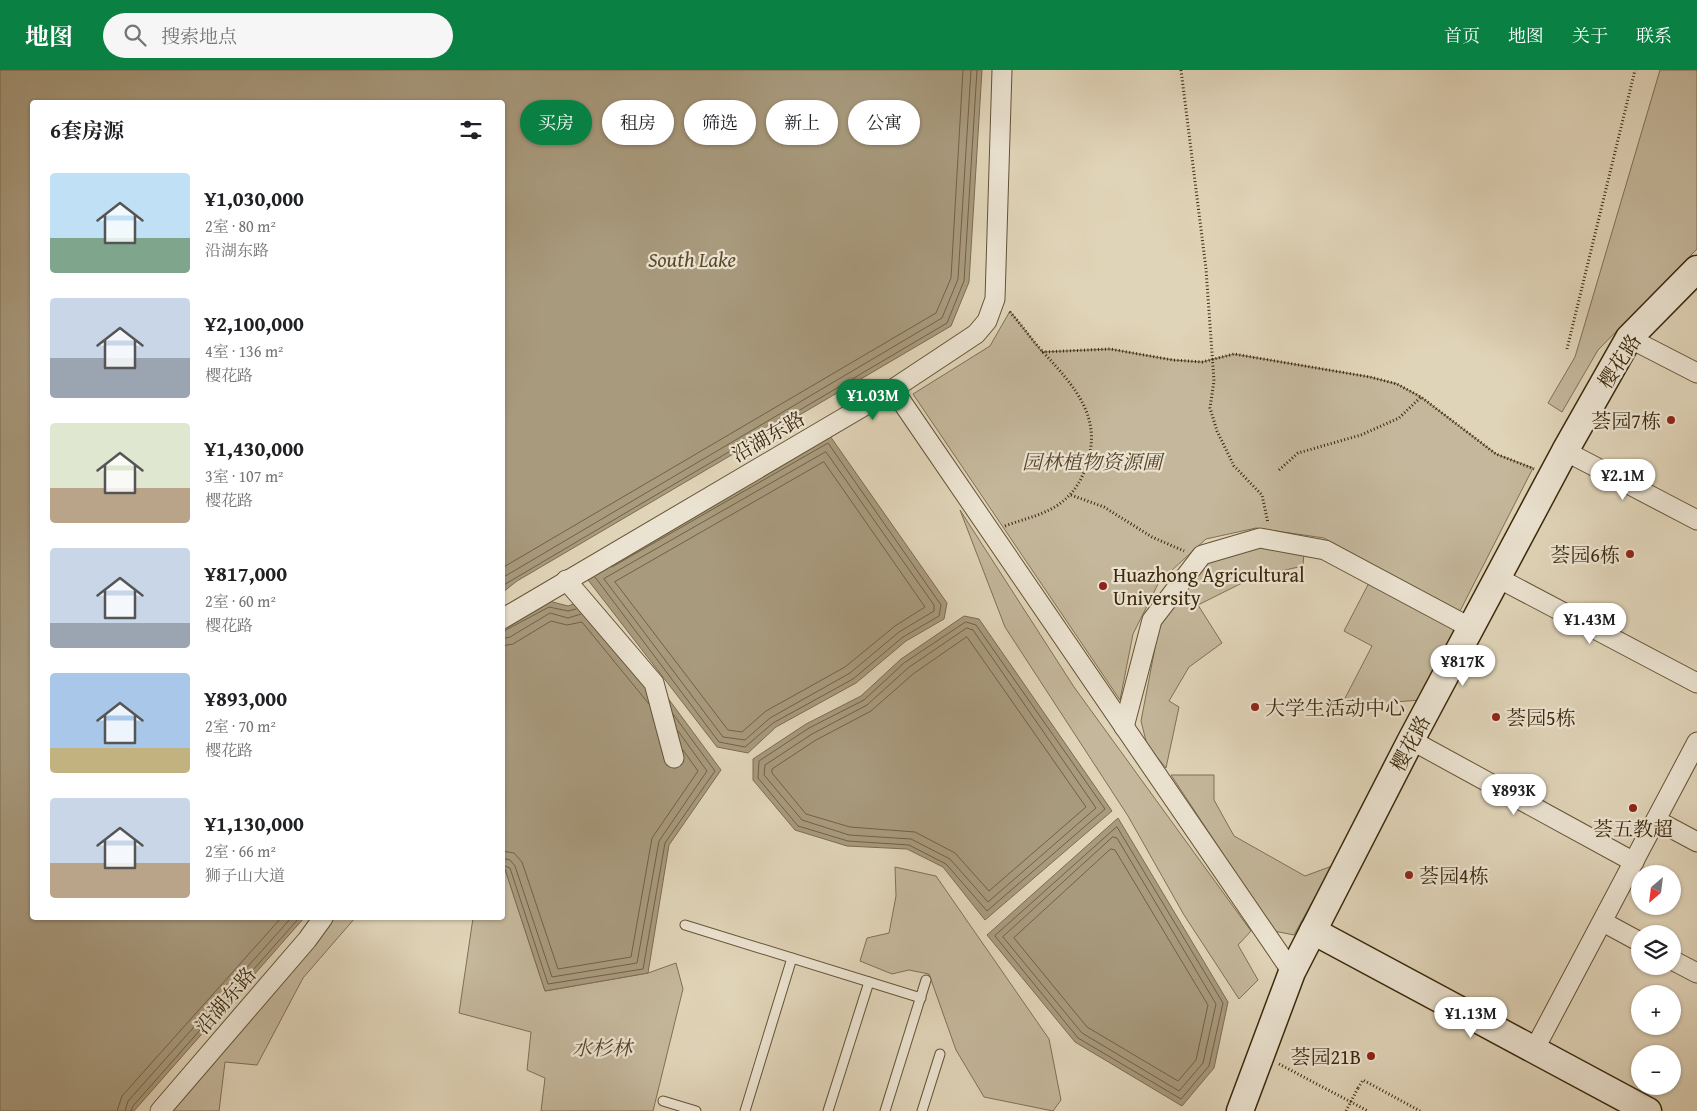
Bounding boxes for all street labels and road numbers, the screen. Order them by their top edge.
street label: 樱花路 [1591,328,1647,394]
street label: 沿湖东路 [726,403,810,469]
street label: 樱花路 [1383,710,1437,776]
street label: 沿湖东路 [188,960,262,1040]

